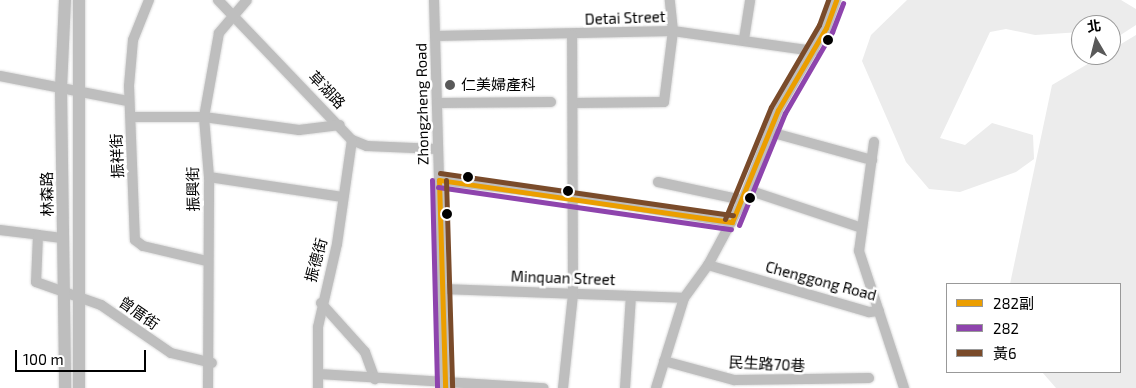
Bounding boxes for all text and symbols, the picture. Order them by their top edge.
street label: Detai Street [584,8,666,28]
north arrow [1071,15,1121,65]
text: 北 [1086,16,1102,35]
unlabelled marker [823,35,833,45]
street label: Zhongzheng Road [412,43,432,165]
street label: 草湖路 [305,68,349,112]
place label: 仁美婦產科 [461,76,536,94]
marker: 仁美婦產科 [443,78,457,92]
street label: 振祥街 [107,133,127,179]
street label: 振興街 [184,166,202,212]
street label: 林森路 [38,171,56,217]
unlabelled marker [463,172,473,182]
unlabelled marker [563,186,573,196]
unlabelled marker [745,193,755,203]
unlabelled marker [442,209,452,219]
street label: 振德街 [301,236,331,284]
street label: Chenggong Road [764,258,878,304]
street label: Minquan Street [510,267,616,289]
legend [946,283,1121,373]
street label: 曾厝街 [115,293,163,333]
text: 282副 [993,294,1034,312]
text: 282 [993,319,1019,337]
scale bar [18,340,149,372]
text: 黃6 [993,344,1017,362]
text: 100 m [23,350,64,368]
street label: 民生路70巷 [728,353,806,375]

